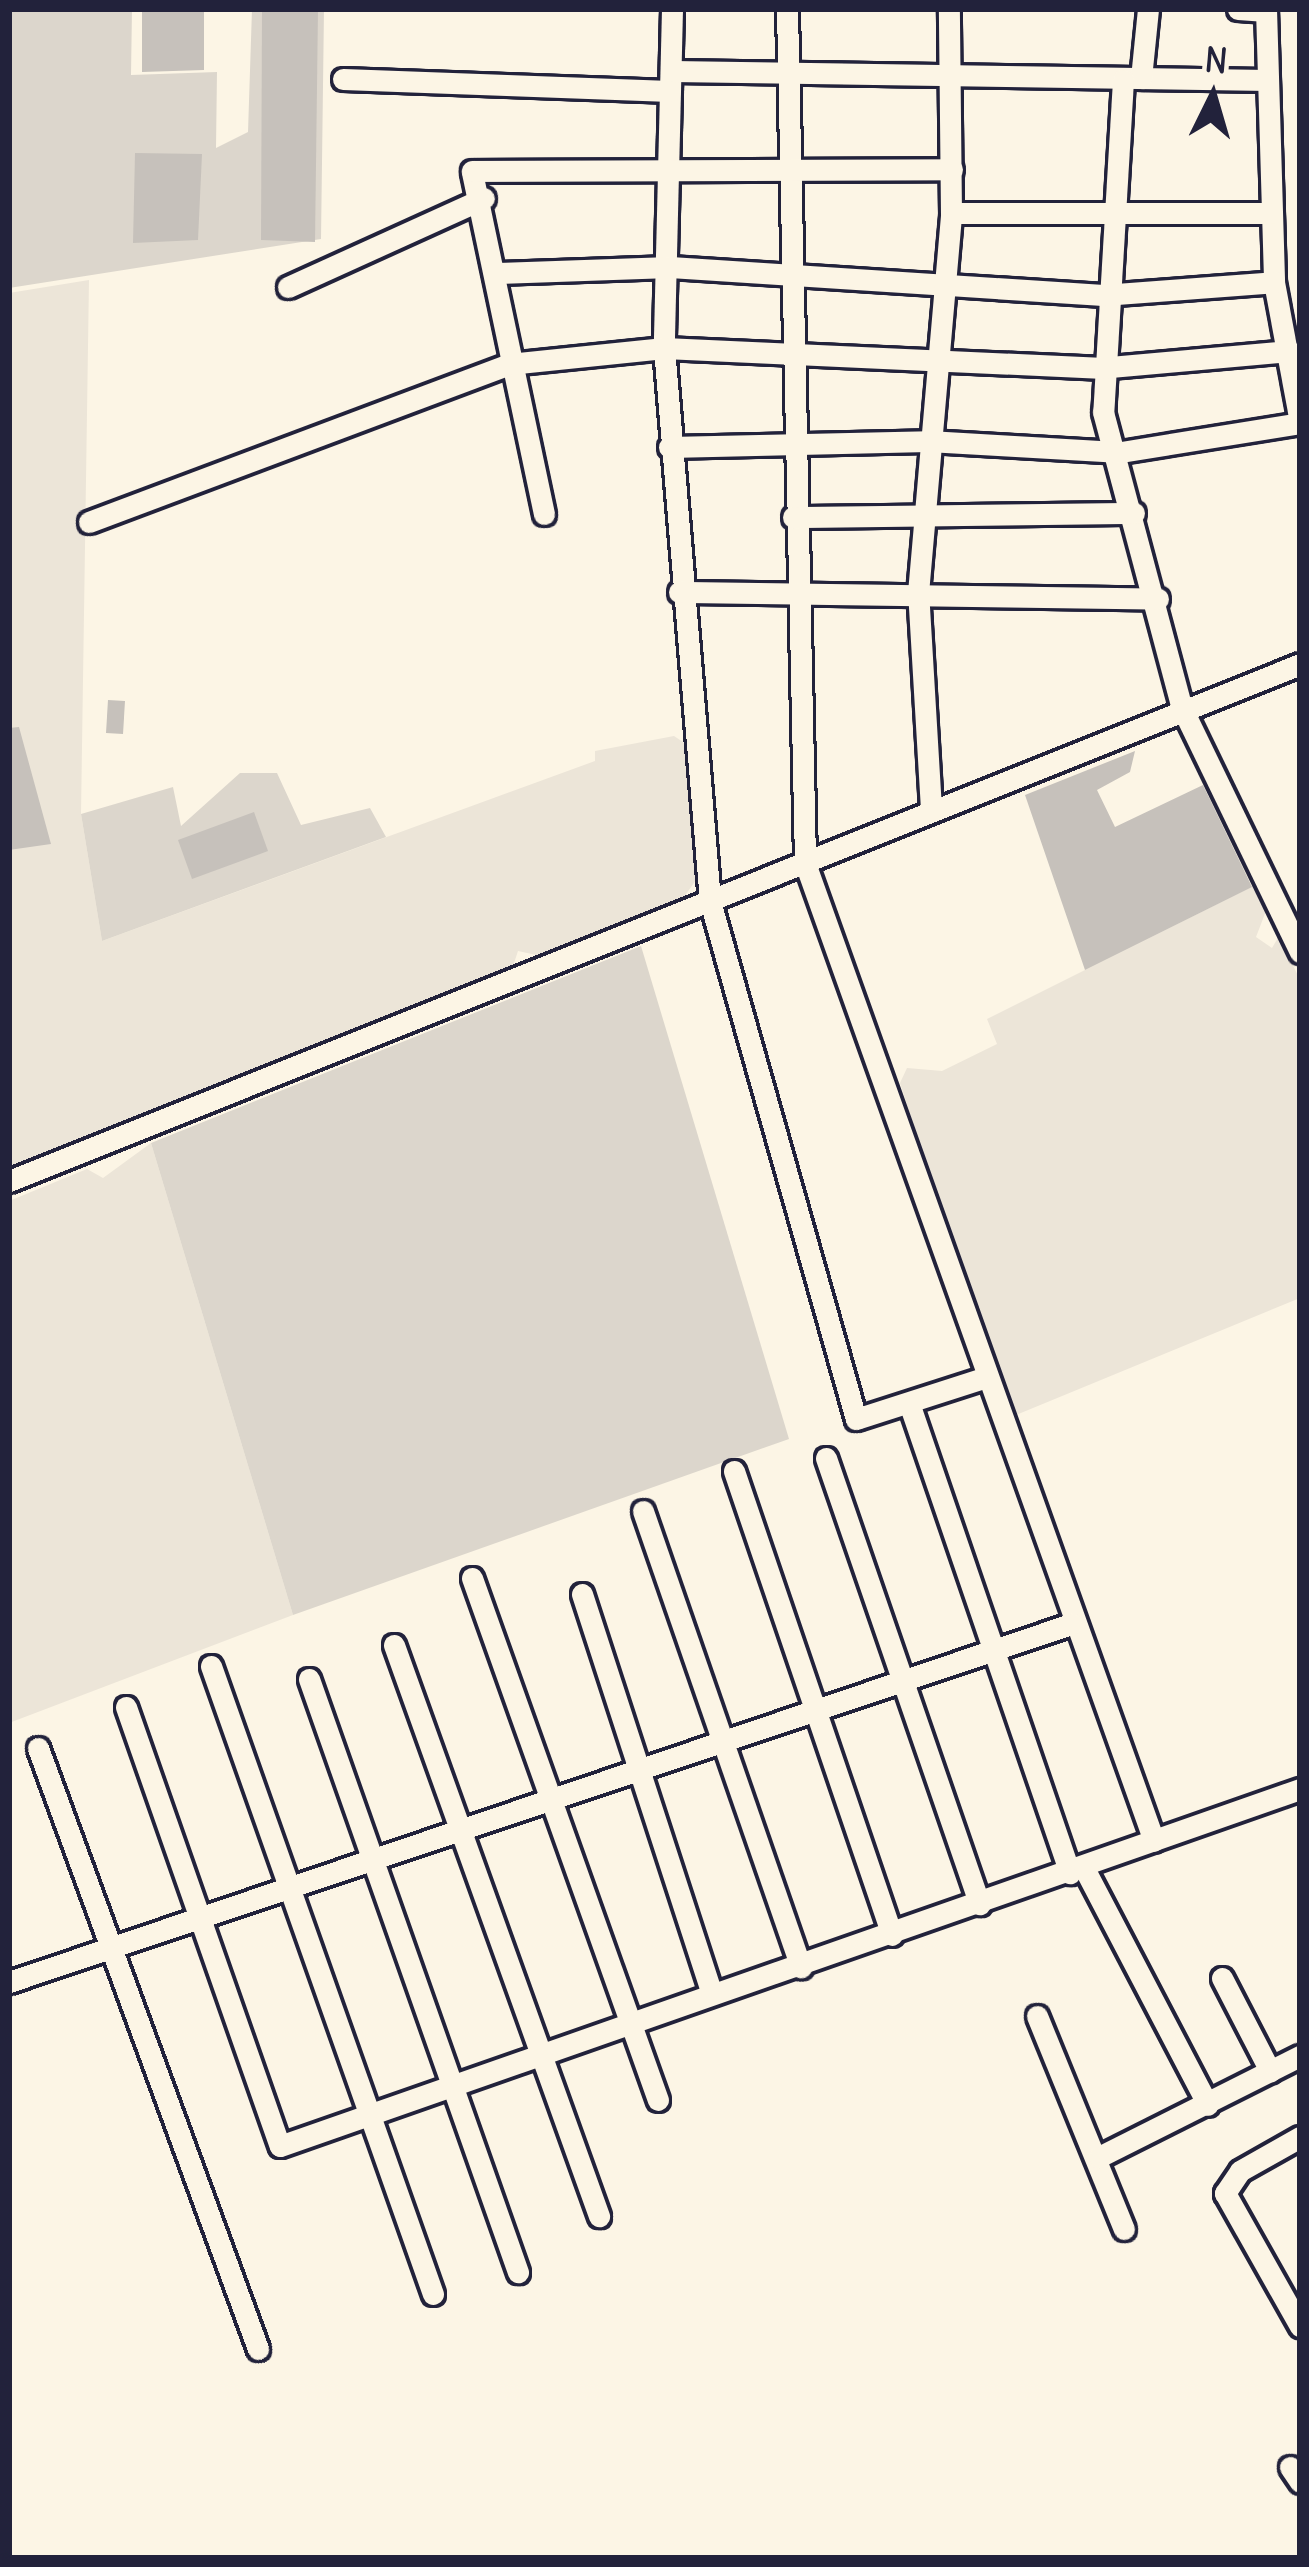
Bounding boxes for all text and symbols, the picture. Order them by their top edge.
north arrow [1153,36,1273,156]
text: N [1203,38,1229,82]

